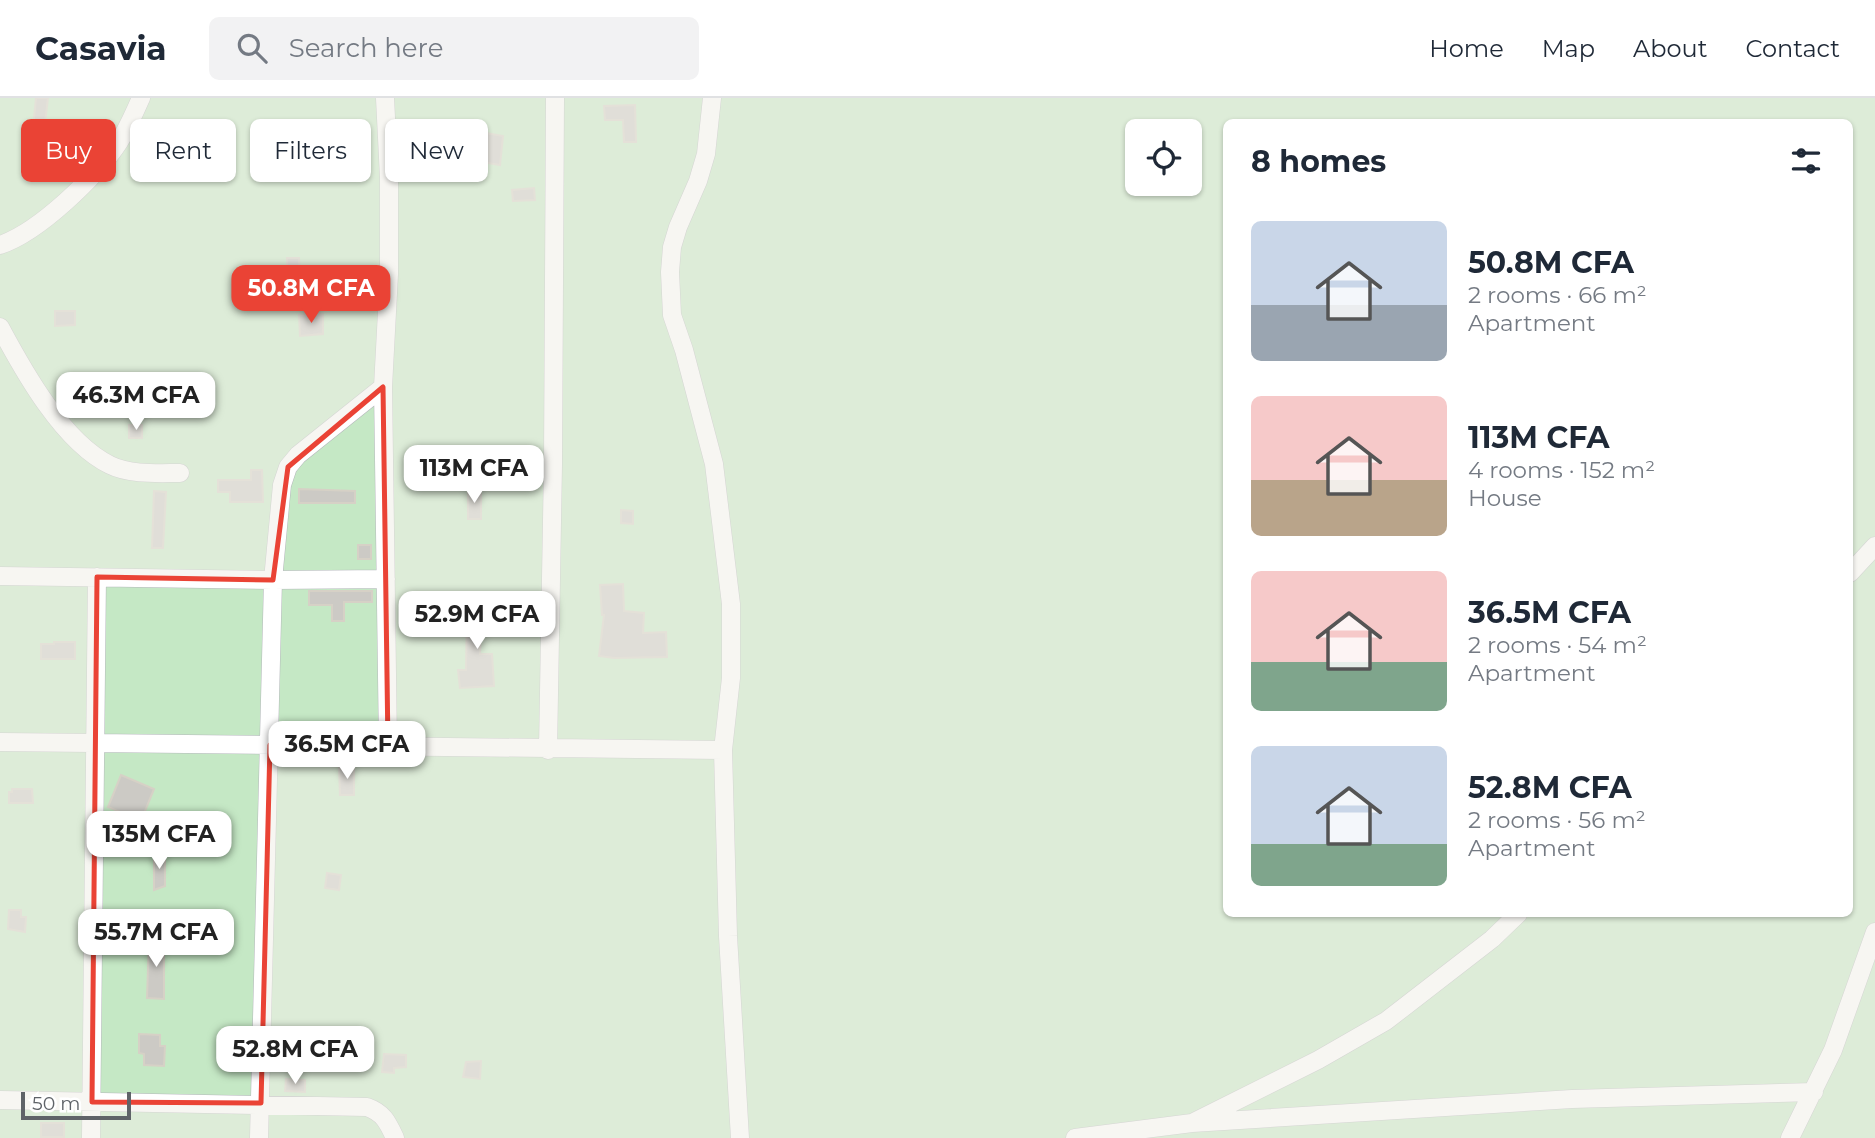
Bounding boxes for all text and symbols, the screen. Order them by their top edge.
search box [209,17,699,80]
text: Casavia [35,28,167,68]
icon: search [233,29,271,67]
text: Search here [289,32,443,64]
text: Home [1429,34,1504,63]
text: Map [1542,34,1595,63]
text: About [1633,34,1707,63]
text: Contact [1745,34,1840,63]
chip: Buy [21,119,116,182]
chip: Rent [130,119,236,182]
chip: Filters [250,119,371,182]
chip: New [385,119,488,182]
map controls [1125,119,1202,196]
button: locate [1125,119,1202,196]
icon: filters [1787,142,1825,180]
text: 8 homes [1251,143,1386,180]
text: 50.8M CFA [1468,244,1634,281]
icon: home [1307,249,1391,333]
pin: 50.8M CFA [231,266,391,325]
text: 50.8M CFA [247,274,375,302]
text: 2 rooms · 66 m² [1468,281,1647,309]
text: Apartment [1468,309,1596,337]
pin: 46.3M CFA [56,372,216,432]
text: 46.3M CFA [72,381,200,409]
text: 113M CFA [1468,419,1609,456]
icon: home [1307,424,1391,508]
pin: 113M CFA [402,446,546,505]
text: 113M CFA [420,454,528,482]
text: 4 rooms · 152 m² [1468,456,1655,484]
text: House [1468,484,1542,512]
pin: 52.9M CFA [397,592,557,651]
text: 36.5M CFA [1468,594,1631,631]
icon: home [1307,599,1391,683]
text: 52.9M CFA [415,600,539,628]
text: 2 rooms · 54 m² [1468,631,1647,659]
text: Apartment [1468,659,1596,687]
pin: 36.5M CFA [267,722,427,781]
text: 36.5M CFA [285,730,410,758]
text: 52.8M CFA [1468,769,1632,806]
icon: home [1307,774,1391,858]
text: 2 rooms · 56 m² [1468,806,1646,834]
pin: 135M CFA [87,812,231,871]
text: 135M CFA [103,820,215,848]
text: Apartment [1468,834,1596,862]
pin: 55.7M CFA [76,910,236,969]
text: 55.7M CFA [94,918,218,946]
pin: 52.8M CFA [215,1026,375,1086]
text: 52.8M CFA [232,1035,358,1063]
scale bar [21,1089,131,1121]
text: 50 m [32,1092,80,1115]

